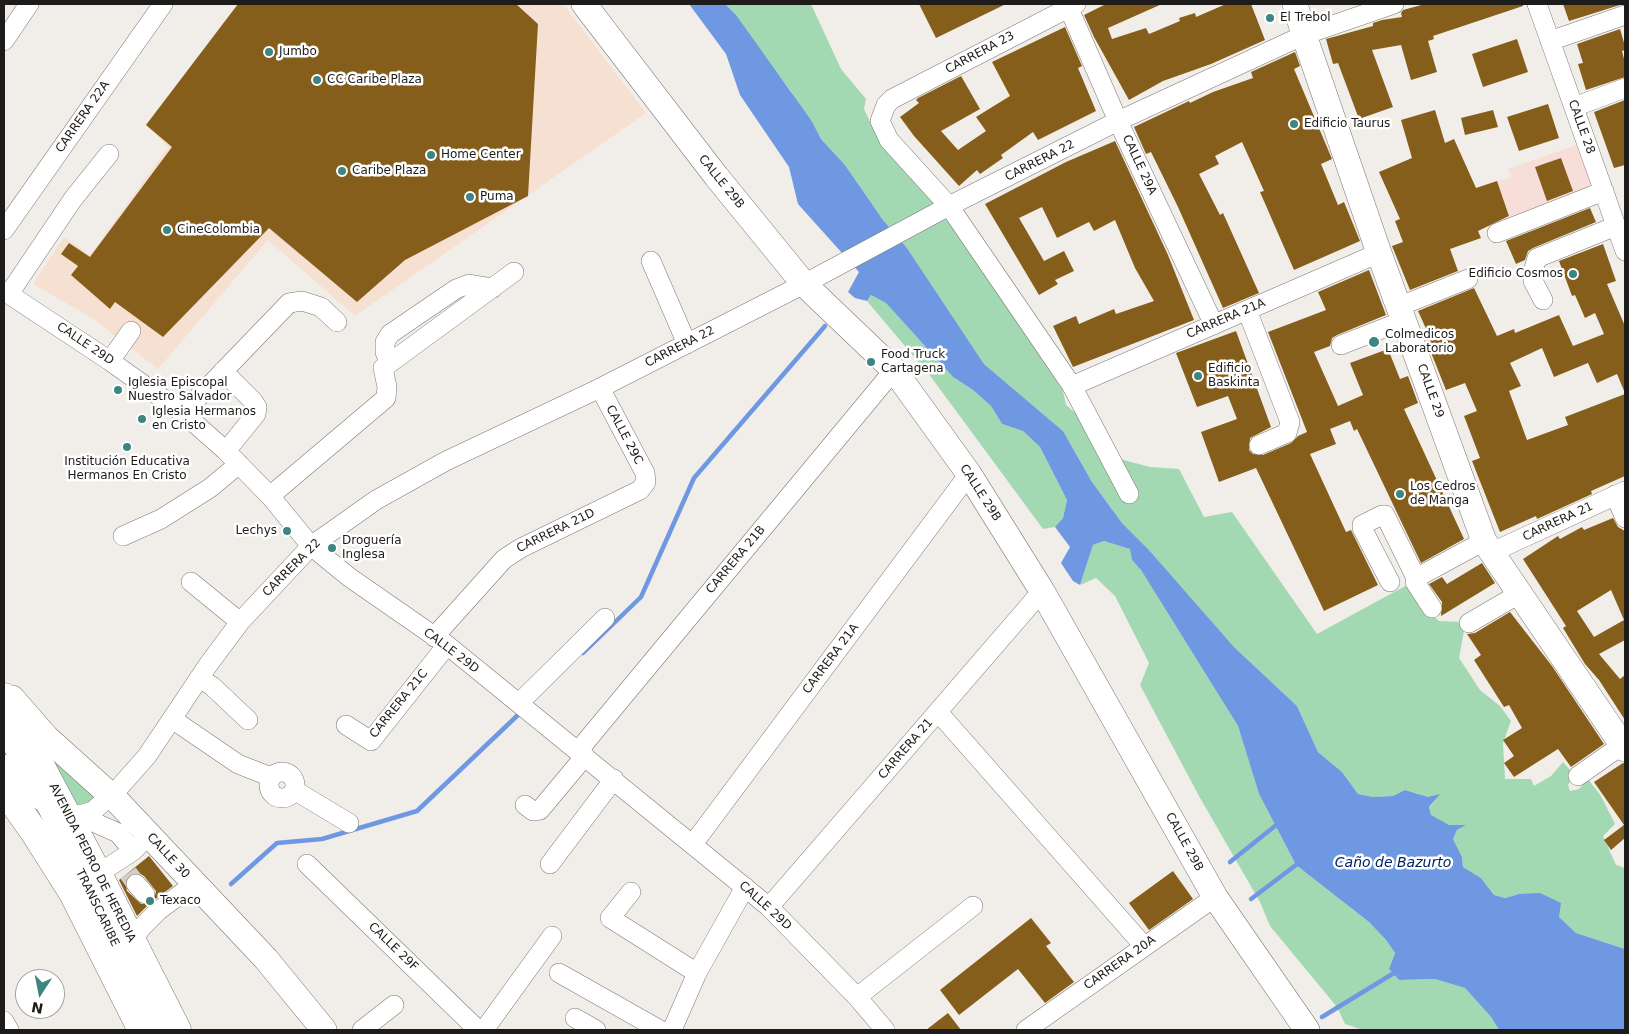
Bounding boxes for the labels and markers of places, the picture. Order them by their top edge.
place label: El Trebol [1280,11,1331,25]
marker: El Trebol [1264,12,1276,24]
place label: Jumbo [279,45,317,59]
marker: Jumbo [263,46,275,58]
place label: CC Caribe Plaza [327,73,422,87]
marker: CC Caribe Plaza [311,74,323,86]
place label: Edificio Taurus [1304,117,1390,131]
marker: Edificio Taurus [1288,118,1300,130]
place label: Home Center [441,148,521,162]
marker: Home Center [425,149,437,161]
place label: Caribe Plaza [352,164,426,178]
marker: Caribe Plaza [336,165,348,177]
place label: Puma [480,190,514,204]
marker: Puma [464,191,476,203]
place label: CineColombia [177,223,260,237]
marker: CineColombia [161,224,173,236]
place label: Edificio Cosmos [1469,267,1563,281]
marker: Edificio Cosmos [1567,268,1579,280]
place label: Colmedicos Laboratorio [1385,328,1454,356]
marker: Colmedicos Laboratorio [1367,335,1381,349]
place label: Food Truck Cartagena [881,348,945,376]
marker: Food Truck Cartagena [865,356,877,368]
place label: Edificio Baskinta [1208,362,1260,390]
marker: Edificio Baskinta [1192,370,1204,382]
place label: Iglesia Episcopal Nuestro Salvador [128,376,231,404]
marker: Iglesia Episcopal Nuestro Salvador [112,384,124,396]
place label: Iglesia Hermanos en Cristo [152,405,256,433]
marker: Iglesia Hermanos en Cristo [136,413,148,425]
marker: Institución Educativa Hermanos En Cristo [121,441,133,453]
place label: Institución Educativa Hermanos En Cristo [64,455,190,483]
place label: Los Cedros de Manga [1410,480,1476,508]
marker: Los Cedros de Manga [1394,488,1406,500]
place label: Lechys [236,524,277,538]
marker: Lechys [281,525,293,537]
place label: Droguería Inglesa [342,534,401,562]
marker: Droguería Inglesa [326,542,338,554]
place label: Texaco [160,894,201,908]
marker: Texaco [144,895,156,907]

